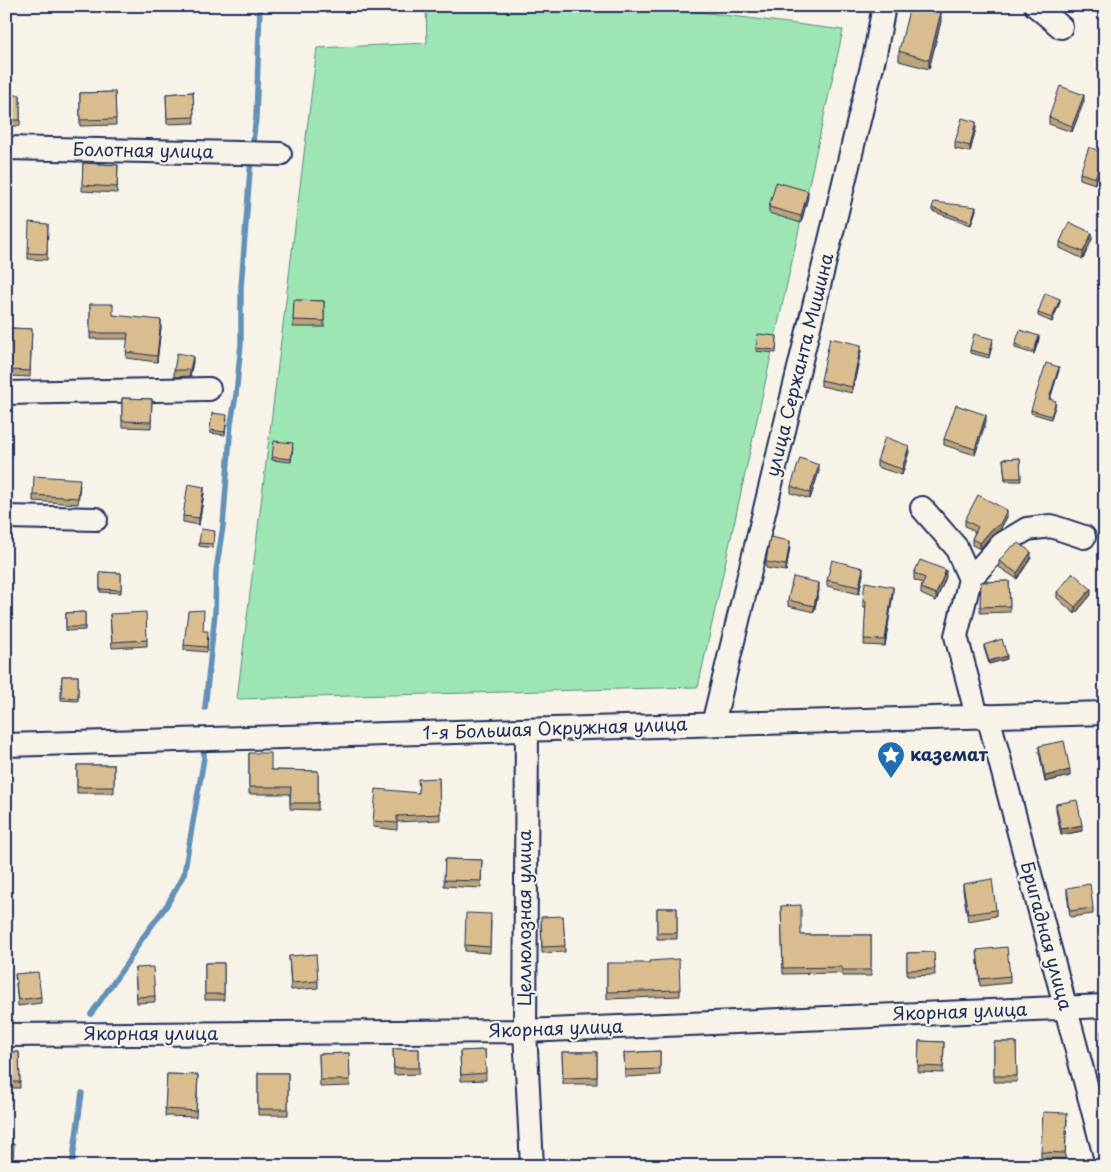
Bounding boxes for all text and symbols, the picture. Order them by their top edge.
street label: Болотная улица [72,135,215,164]
street label: улица Сержанта Мишина [758,249,840,479]
street label: 1-я Большая Окружная улица [422,709,689,746]
place icon: каземат [876,740,906,779]
place label: каземат [910,740,989,767]
street label: Целлюлозная улица [510,829,537,1006]
street label: Бригадная улица [1015,858,1080,1014]
street label: Якорная улица [892,995,1028,1026]
street label: Якорная улица [488,1012,624,1043]
street label: Якорная улица [84,1019,219,1046]

